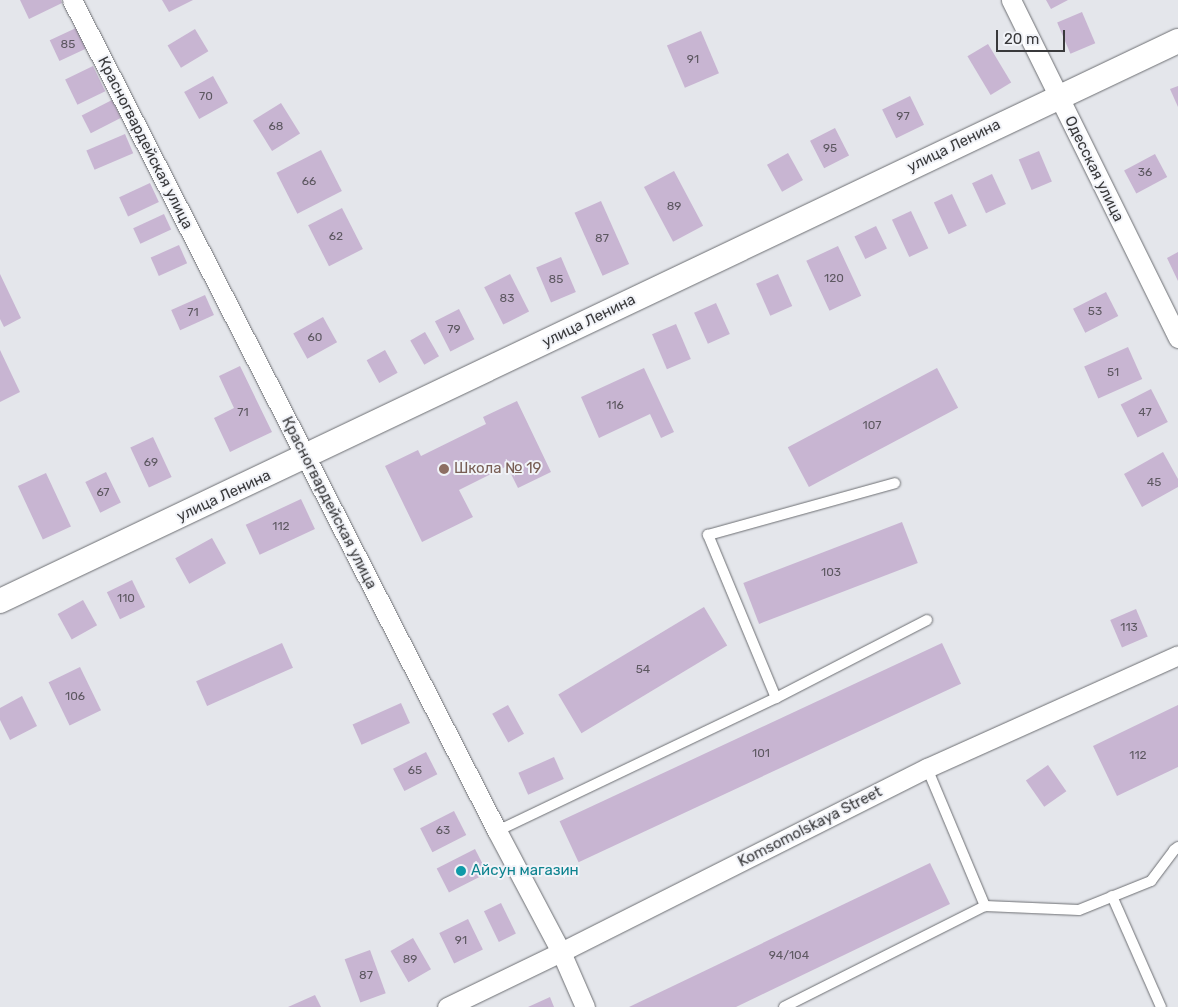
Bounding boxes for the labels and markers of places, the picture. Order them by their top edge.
place label: Школа № 19 [454,460,542,478]
marker: Школа № 19 [438,463,450,475]
place label: Айсун магазин [471,862,579,880]
marker: Айсун магазин [455,865,467,877]

